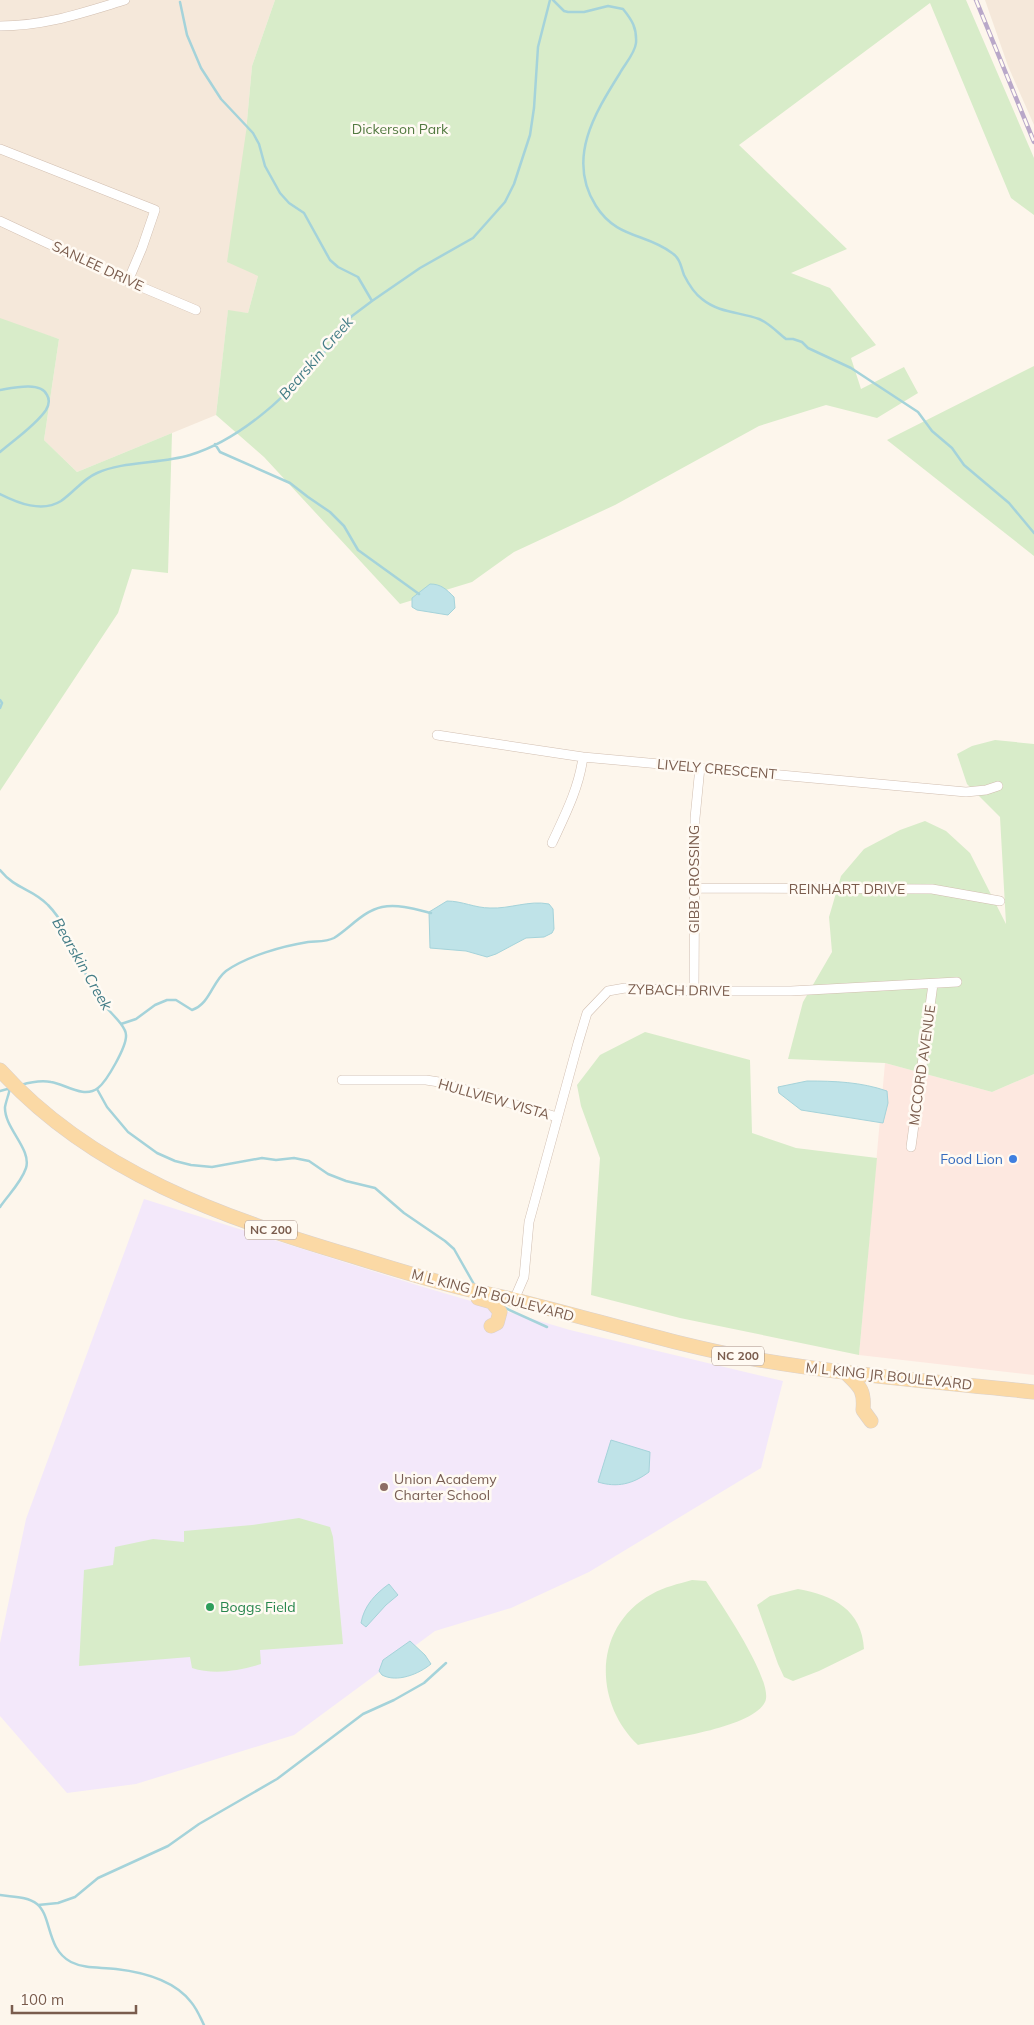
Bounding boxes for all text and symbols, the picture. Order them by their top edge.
park label: Dickerson Park [352,120,449,138]
street label: SANLEE DRIVE [49,237,147,295]
water label: Bearskin Creek [274,311,358,403]
street label: LIVELY CRESCENT [656,755,778,783]
street label: GIBB CROSSING [685,825,703,933]
street label: REINHART DRIVE [789,880,905,898]
water label: Bearskin Creek [48,914,117,1015]
street label: ZYBACH DRIVE [628,980,730,1000]
street label: MCCORD AVENUE [905,1004,939,1126]
street label: HULLVIEW VISTA [436,1074,553,1124]
place label: Food Lion [940,1150,1003,1168]
marker: Food Lion [1007,1153,1019,1165]
road number: NC 200 [245,1220,297,1240]
street label: M L KING JR BOULEVARD [410,1265,576,1325]
road number: NC 200 [712,1346,764,1365]
street label: M L KING JR BOULEVARD [805,1358,973,1394]
place label: Union Academy Charter School [394,1470,497,1504]
marker: Union Academy Charter School [378,1481,390,1493]
place label: Boggs Field [220,1598,296,1616]
marker: Boggs Field [204,1601,216,1613]
scale bar [12,1982,136,2014]
text: 100 m [20,1990,64,2009]

